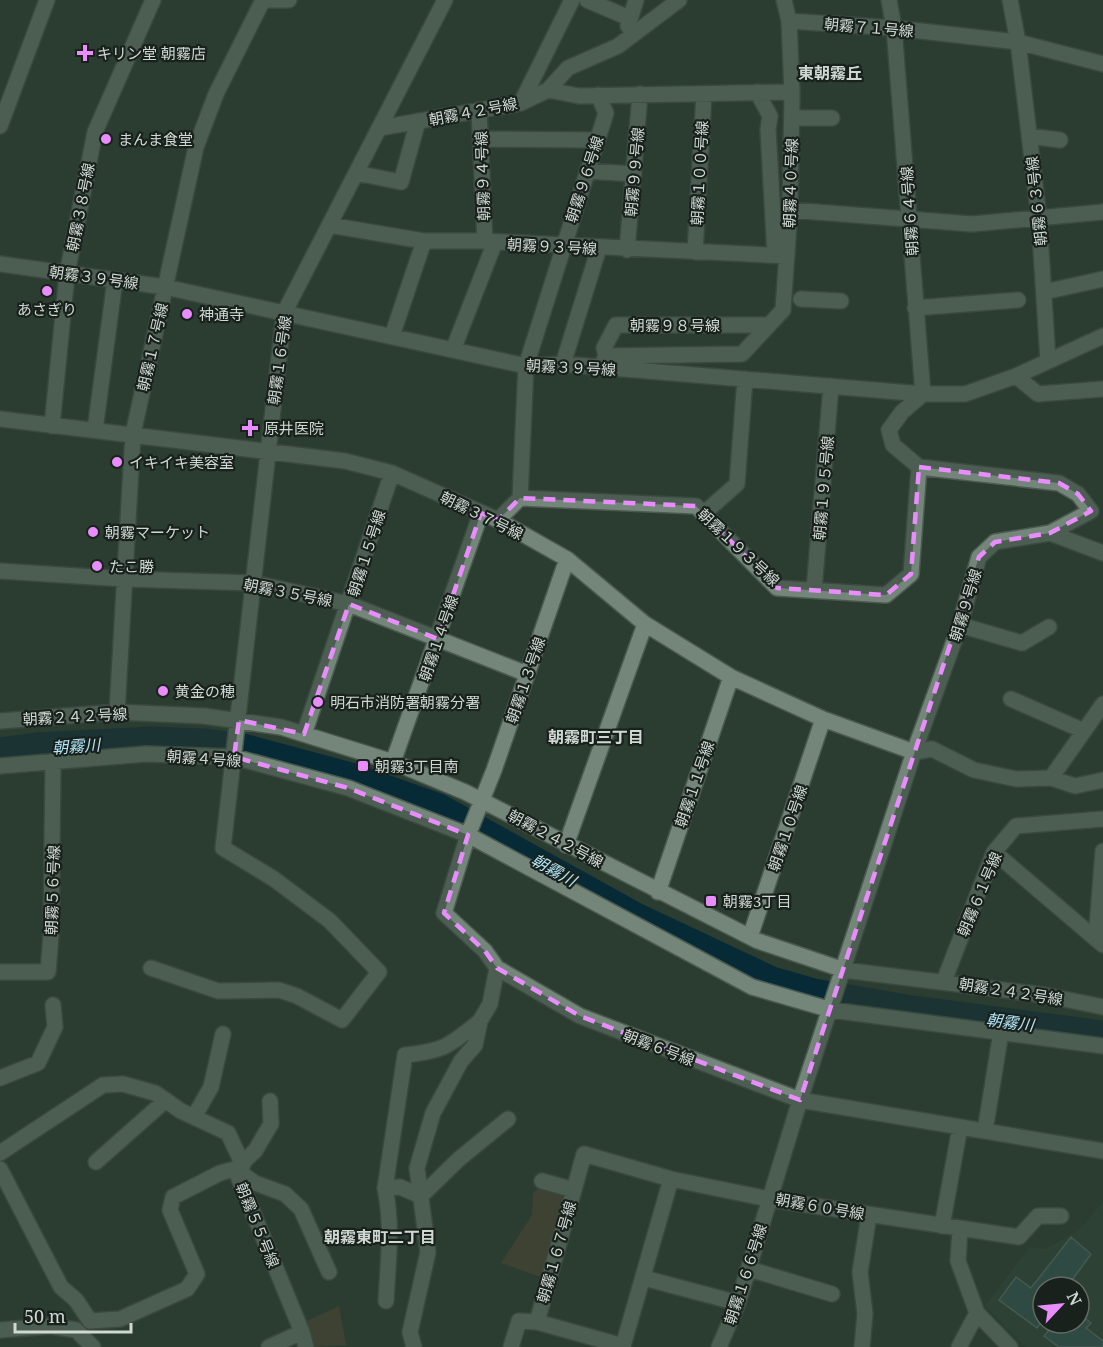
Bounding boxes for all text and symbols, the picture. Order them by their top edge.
street label: 朝霧７１号線 [823,13,915,41]
place label: キリン堂 朝霧店 [97,43,206,63]
marker: キリン堂 朝霧店 [78,46,92,60]
district label: 東朝霧丘 [798,62,862,84]
street label: 朝霧４２号線 [427,93,519,129]
street label: 朝霧１００号線 [686,120,712,226]
street label: 朝霧９９号線 [620,126,648,218]
place label: まんま食堂 [118,129,193,149]
street label: 朝霧９４号線 [470,131,494,221]
marker: まんま食堂 [99,132,113,146]
street label: 朝霧９６号線 [561,133,607,225]
street label: 朝霧４０号線 [778,138,802,228]
street label: 朝霧６３号線 [1021,155,1051,247]
street label: 朝霧３８号線 [62,161,98,253]
street label: 朝霧６４号線 [896,165,922,257]
street label: 朝霧９３号線 [507,234,597,258]
street label: 朝霧３９号線 [48,261,140,293]
marker: あさぎり [40,284,54,298]
place label: あさぎり [17,299,77,319]
street label: 朝霧１７号線 [132,301,172,393]
place label: 神通寺 [199,304,244,324]
marker: 神通寺 [180,307,194,321]
street label: 朝霧１６号線 [263,314,295,406]
street label: 朝霧９８号線 [630,315,720,335]
street label: 朝霧３９号線 [526,355,616,379]
place label: 原井医院 [264,418,324,438]
marker: 原井医院 [241,419,259,437]
street label: 朝霧１９５号線 [808,435,838,541]
place label: イキイキ美容室 [129,452,234,472]
marker: イキイキ美容室 [110,455,124,469]
street label: 朝霧３７号線 [437,486,527,544]
street label: 朝霧１９３号線 [694,504,784,590]
street label: 朝霧１５号線 [343,507,389,599]
place label: 朝霧マーケット [105,522,210,542]
marker: 朝霧マーケット [86,525,100,539]
place label: たこ勝 [109,556,154,576]
marker: たこ勝 [90,559,104,573]
street label: 朝霧９号線 [944,566,986,644]
street label: 朝霧３５号線 [242,574,334,610]
street label: 朝霧１４号線 [414,592,462,684]
street label: 朝霧１３号線 [501,634,549,726]
place label: 黄金の穂 [175,681,235,701]
marker: 黄金の穂 [156,684,170,698]
place label: 明石市消防署朝霧分署 [330,692,480,712]
marker: 明石市消防署朝霧分署 [311,695,325,709]
street label: 朝霧２４２号線 [22,703,128,729]
district label: 朝霧町三丁目 [548,726,644,748]
water label: 朝霧川 [51,733,103,759]
street label: 朝霧１１号線 [670,738,718,830]
street label: 朝霧４号線 [166,745,242,771]
place label: 朝霧3丁目南 [375,756,458,776]
marker: 朝霧3丁目南 [356,759,370,773]
street label: 朝霧１０号線 [763,782,811,874]
street label: 朝霧２４２号線 [505,805,607,871]
street label: 朝霧５６号線 [40,845,64,935]
water label: 朝霧川 [528,849,582,892]
street label: 朝霧６１号線 [952,849,1006,939]
place label: 朝霧3丁目 [723,891,791,911]
marker: 朝霧3丁目 [704,894,718,908]
street label: 朝霧２４２号線 [958,973,1064,1009]
water label: 朝霧川 [985,1008,1037,1036]
street label: 朝霧６号線 [620,1024,698,1070]
street label: 朝霧５５号線 [232,1180,284,1270]
street label: 朝霧６０号線 [774,1188,866,1224]
street label: 朝霧１６７号線 [532,1199,580,1305]
street label: 朝霧１６６号線 [719,1221,771,1327]
district label: 朝霧東町二丁目 [324,1226,436,1248]
north arrow [1031,1275,1091,1335]
text: N [1062,1288,1087,1309]
scale bar [15,1296,130,1334]
text: 50 m [24,1304,66,1328]

